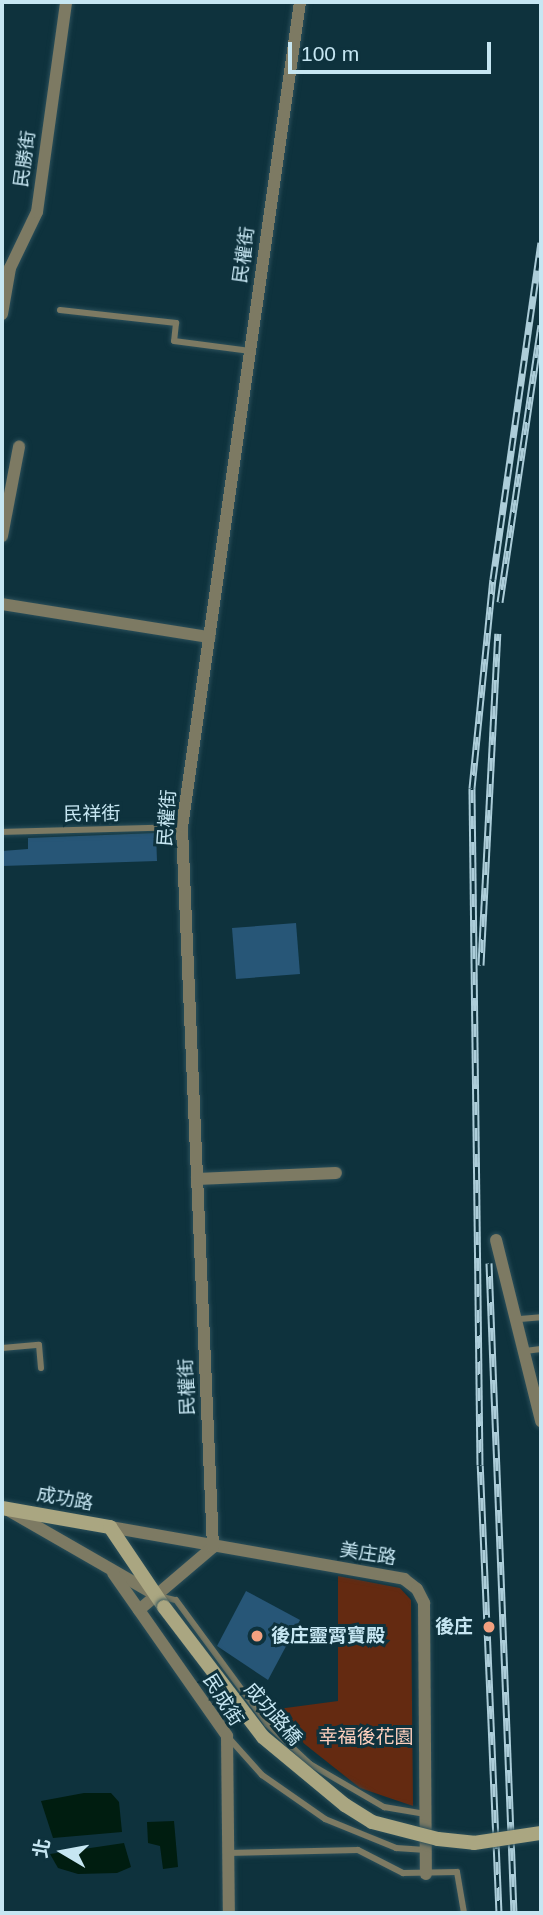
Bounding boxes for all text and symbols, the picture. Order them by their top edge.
scale bar [291,28,494,72]
text: 100 m [301,42,359,65]
street label: 民勝街 [10,129,40,189]
street label: 民權街 [229,225,259,285]
street label: 民權街 [154,789,180,847]
street label: 民祥街 [63,802,121,826]
street label: 民權街 [175,1358,199,1416]
street label: 成功路 [35,1483,95,1515]
street label: 美庄路 [338,1538,398,1570]
place label: 後庄 [435,1616,473,1638]
marker: 後庄 [479,1617,499,1637]
place label: 後庄靈霄寶殿 [271,1625,385,1647]
marker: 後庄靈霄寶殿 [249,1628,265,1644]
street label: 民成街 [198,1670,248,1730]
street label: 成功路橋 [239,1678,307,1750]
park label: 幸福後花園 [319,1726,413,1748]
north arrow [28,1817,98,1887]
text: 北 [30,1837,54,1859]

